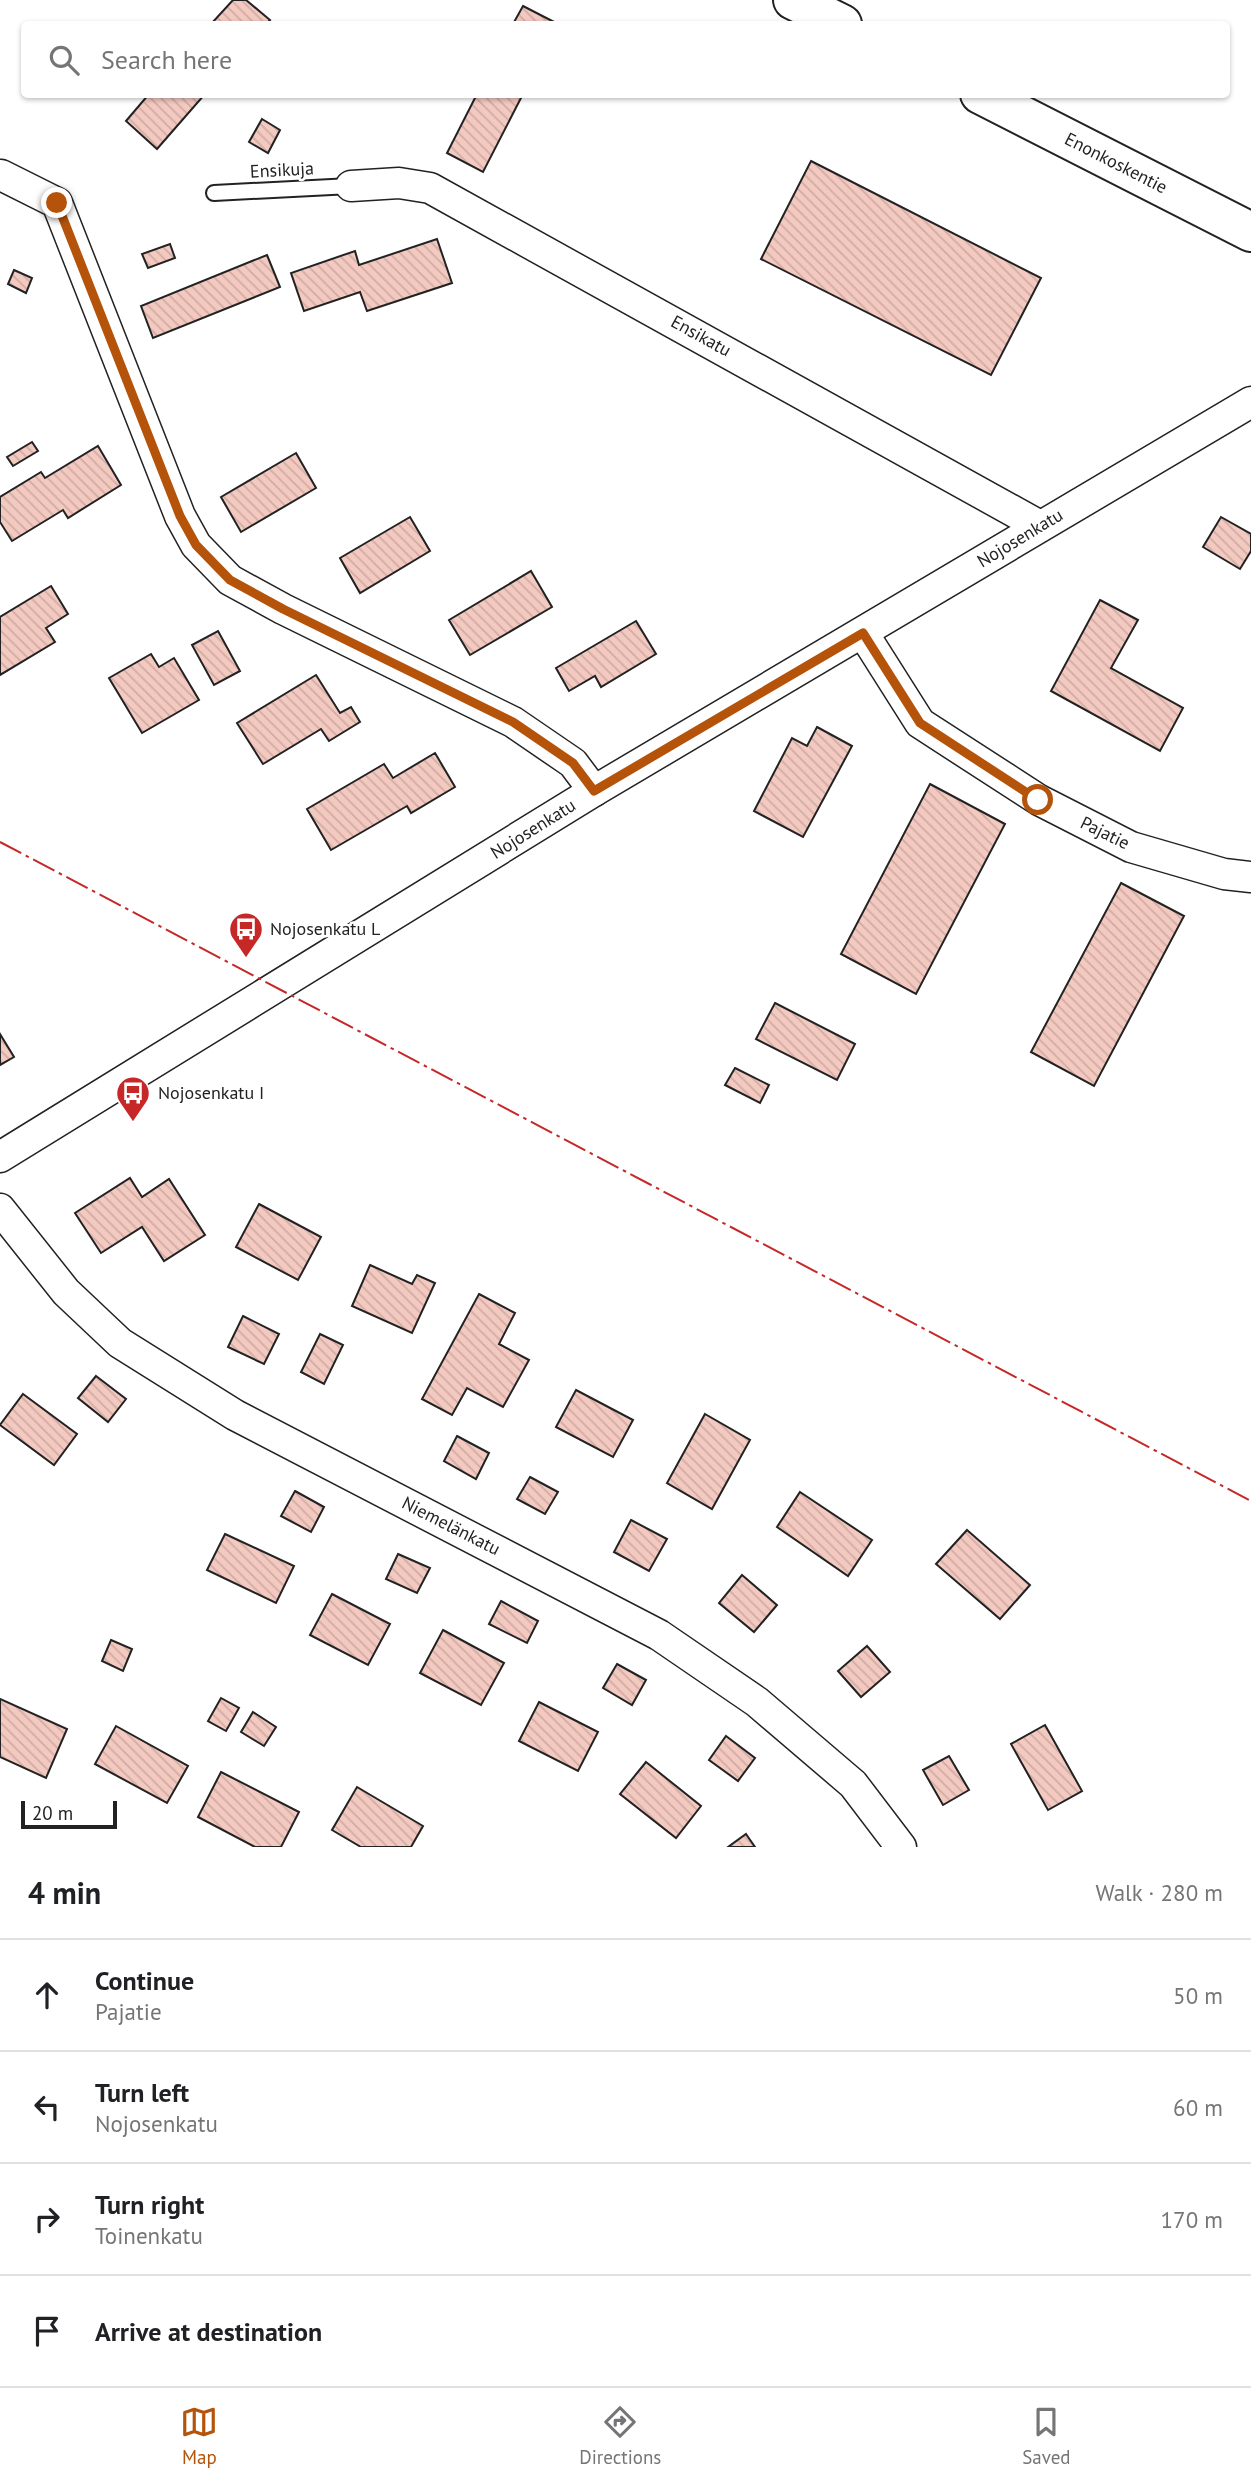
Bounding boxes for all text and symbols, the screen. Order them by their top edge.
search box [21,21,1230,98]
icon: search [45,41,83,79]
text: Search here [101,43,232,76]
street label: Enonkoskentie [1061,127,1171,198]
street label: Ensikuja [249,156,315,183]
route end [41,187,72,218]
street label: Ensikatu [667,310,735,361]
street label: Nojosenkatu [973,503,1067,572]
route start [1022,784,1053,815]
street label: Nojosenkatu [486,793,580,864]
street label: Pajatie [1077,811,1134,854]
bus stop icon: Nojosenkatu L [227,910,265,959]
place label: Nojosenkatu L [270,917,380,940]
bus stop icon: Nojosenkatu I [114,1074,152,1123]
place label: Nojosenkatu I [158,1081,264,1104]
street label: Niemelänkatu [398,1491,504,1560]
scale bar [21,1798,117,1830]
text: 20 m [32,1801,73,1825]
text: 4 min [28,1873,101,1912]
text: Walk · 280 m [1096,1878,1223,1907]
text: Continue [95,1964,194,1997]
icon: ahead [28,1976,66,2014]
text: 50 m [1173,1981,1223,2010]
text: Pajatie [95,1997,162,2026]
text: Turn left [95,2076,189,2109]
icon: left [28,2088,66,2126]
text: 60 m [1173,2093,1223,2122]
text: Nojosenkatu [95,2109,218,2138]
text: Turn right [95,2188,204,2221]
icon: right [28,2200,66,2238]
text: 170 m [1161,2205,1223,2234]
text: Toinenkatu [95,2221,203,2250]
icon: arrive [28,2312,66,2350]
text: Arrive at destination [95,2315,322,2348]
tab: Map [180,2403,218,2469]
tab: Directions [579,2403,661,2469]
tab: Saved [1022,2403,1071,2469]

